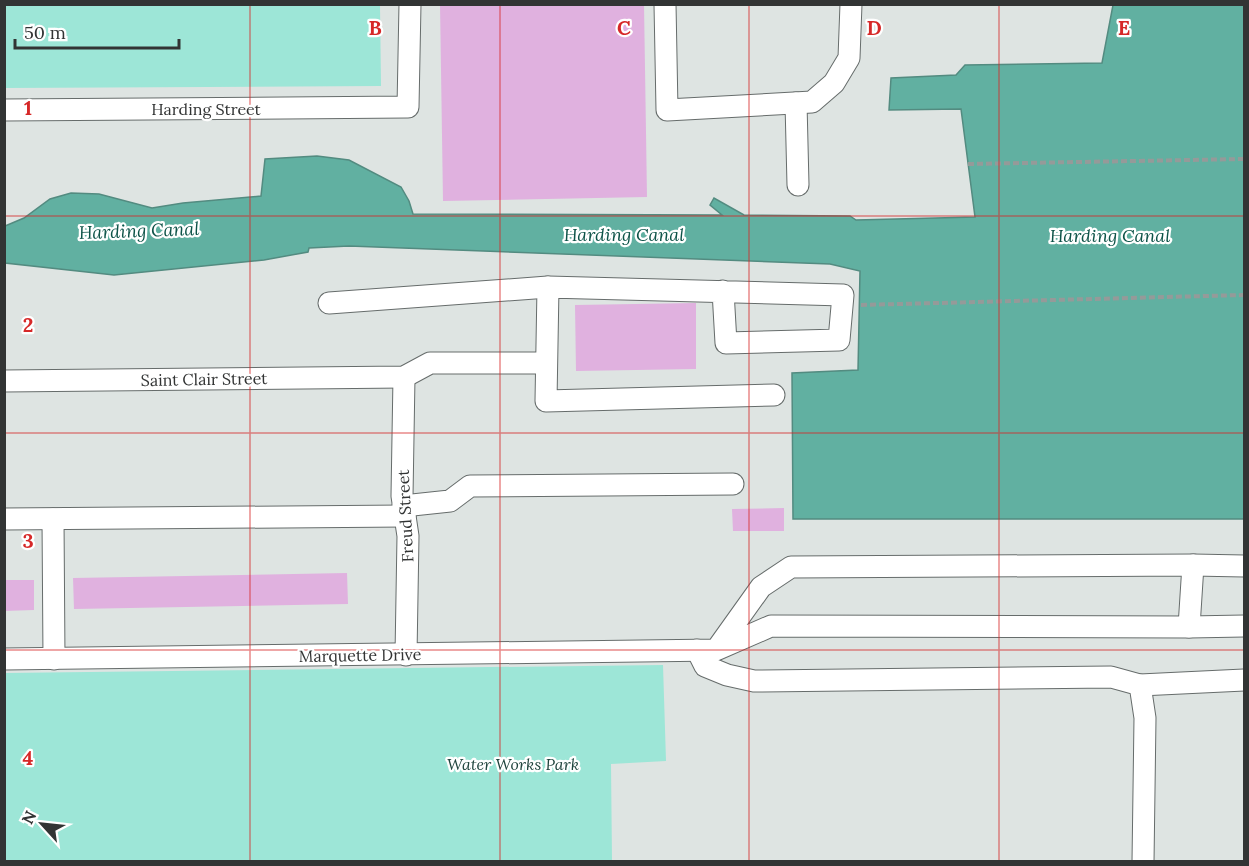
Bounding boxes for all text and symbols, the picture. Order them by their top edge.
scale bar [15,12,178,50]
text: B [368,15,382,40]
text: C [617,15,631,40]
text: D [866,15,882,40]
text: E [1118,15,1130,40]
text: 50 m [24,21,66,44]
text: 1 [24,95,32,120]
street label: Harding Street [151,99,262,119]
water label: Harding Canal [78,217,200,244]
water label: Harding Canal [564,223,684,246]
water label: Harding Canal [1050,224,1170,247]
text: 2 [23,312,33,337]
street label: Saint Clair Street [141,368,268,390]
street label: Freud Street [393,468,417,563]
text: 3 [22,528,34,553]
street label: Marquette Drive [299,644,422,666]
text: 4 [23,745,34,770]
park label: Water Works Park [447,754,579,774]
north arrow [12,794,72,854]
text: N [17,807,40,827]

